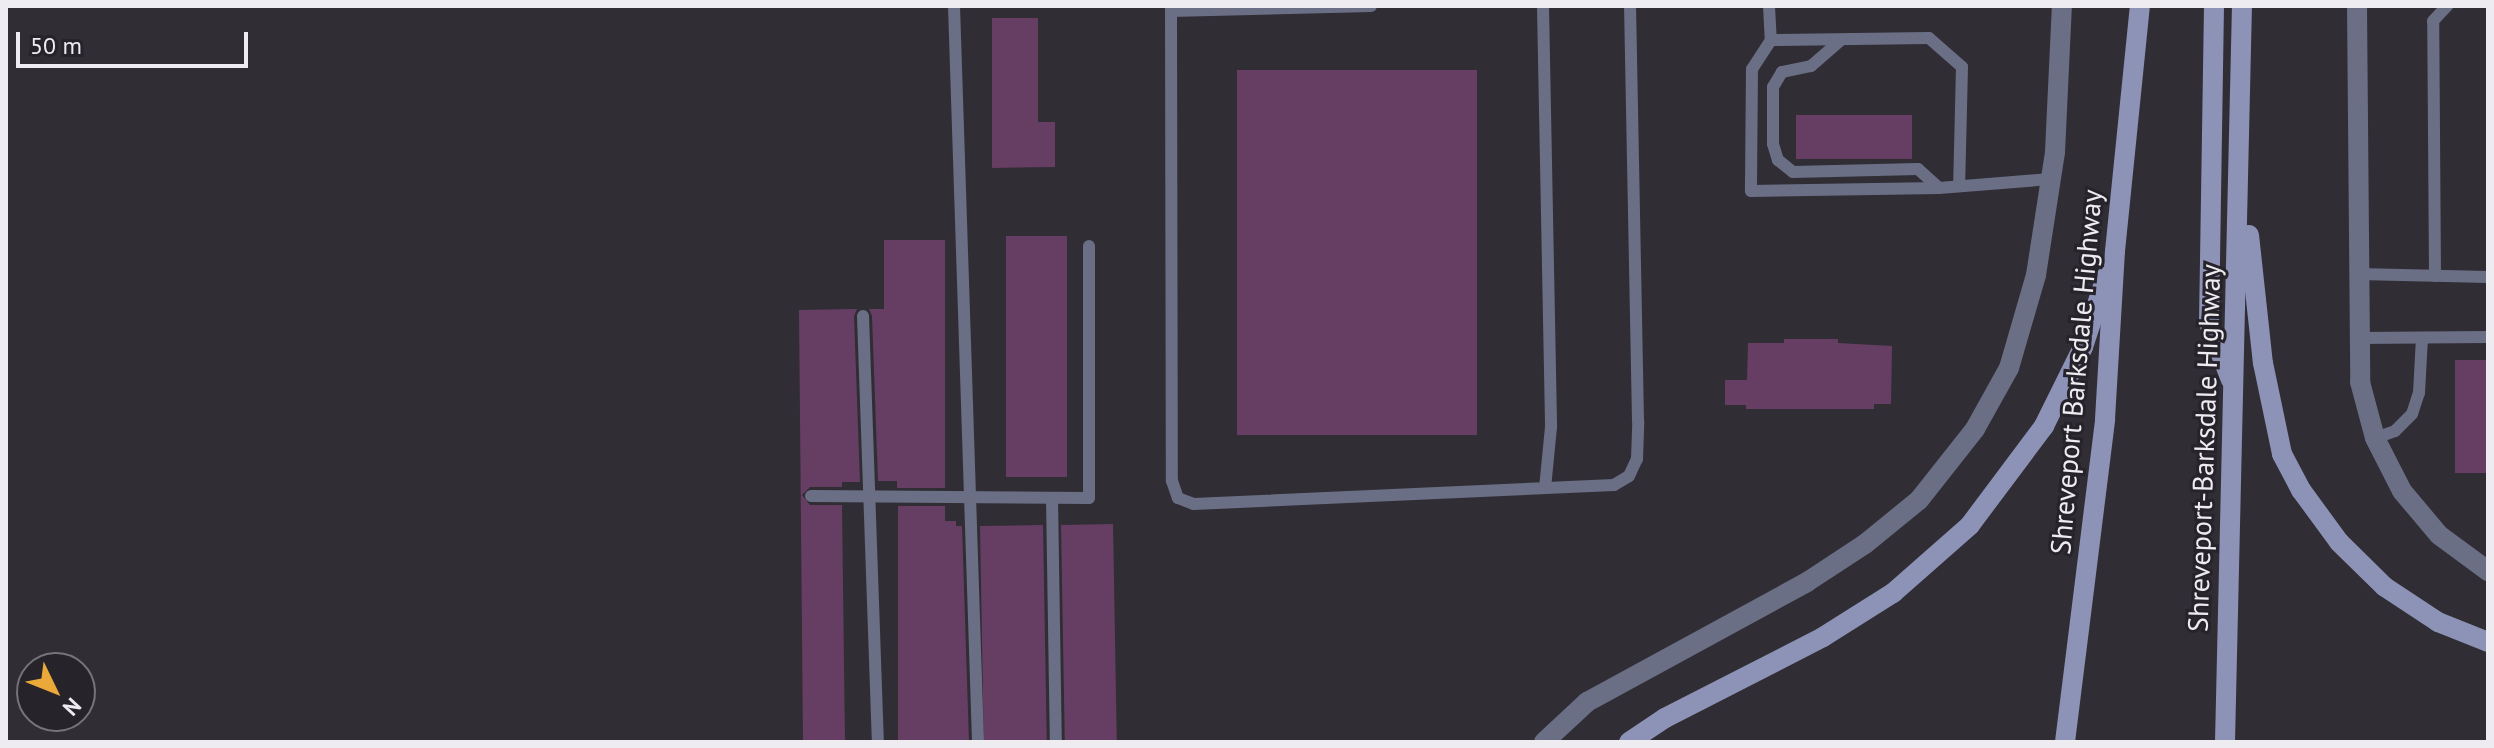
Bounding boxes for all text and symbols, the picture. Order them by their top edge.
scale bar [20,16,252,66]
text: 50 m [30,30,82,61]
street label: Shreveport Barksdale Highway [2043,188,2109,556]
street label: Shreveport-Barksdale Highway [2181,264,2227,632]
north arrow [16,652,96,732]
text: N [57,692,87,722]

